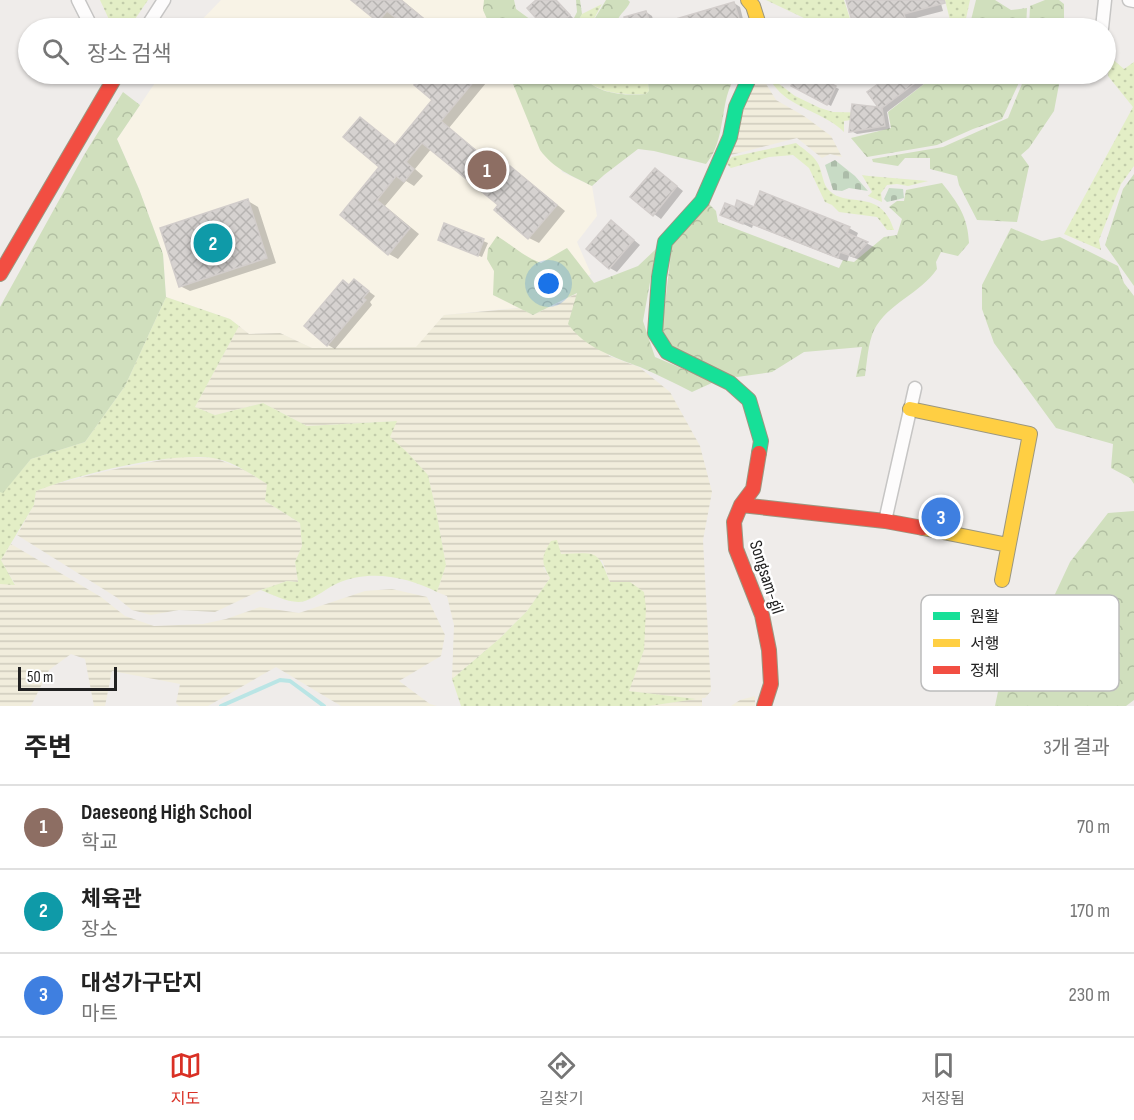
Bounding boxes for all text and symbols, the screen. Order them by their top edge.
search box [18,18,1116,84]
icon: search [39,35,72,68]
text: 장소 검색 [87,41,171,68]
pin: 1 [468,148,506,192]
pin: 2 [194,220,232,266]
your location [534,269,563,298]
pin: 3 [922,494,960,540]
street label: Songsam-gil [745,538,788,616]
legend [921,595,1119,691]
text: 원활 [970,608,1000,627]
text: 서행 [970,635,999,654]
text: 정체 [970,662,999,681]
scale bar [18,664,117,692]
text: 50 m [27,668,53,687]
text: 주변 [24,733,72,764]
text: 3개 결과 [1043,736,1110,760]
text: Daeseong High School [81,799,252,826]
text: 1 [40,815,47,839]
text: 70 m [1077,815,1110,839]
text: 학교 [81,831,118,855]
text: 체육관 [81,886,142,913]
text: 2 [39,899,48,923]
text: 170 m [1070,899,1110,923]
text: 장소 [81,918,118,942]
text: 대성가구단지 [81,970,202,997]
text: 3 [39,983,48,1007]
text: 230 m [1068,983,1110,1007]
text: 마트 [81,1002,118,1026]
tab: 지도 [169,1049,202,1109]
tab: 길찾기 [539,1049,583,1109]
tab: 저장됨 [921,1049,965,1109]

